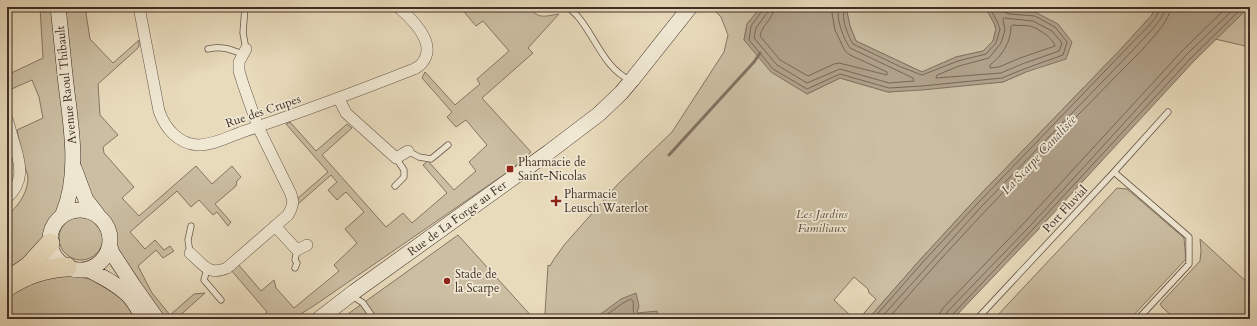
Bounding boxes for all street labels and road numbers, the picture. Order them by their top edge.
street label: Avenue Raoul Thibault [52,25,80,145]
street label: Rue des Crupes [223,91,303,131]
street label: Rue de La Forge au Fer [404,176,510,259]
street label: Port Fluvial [1039,182,1091,236]

